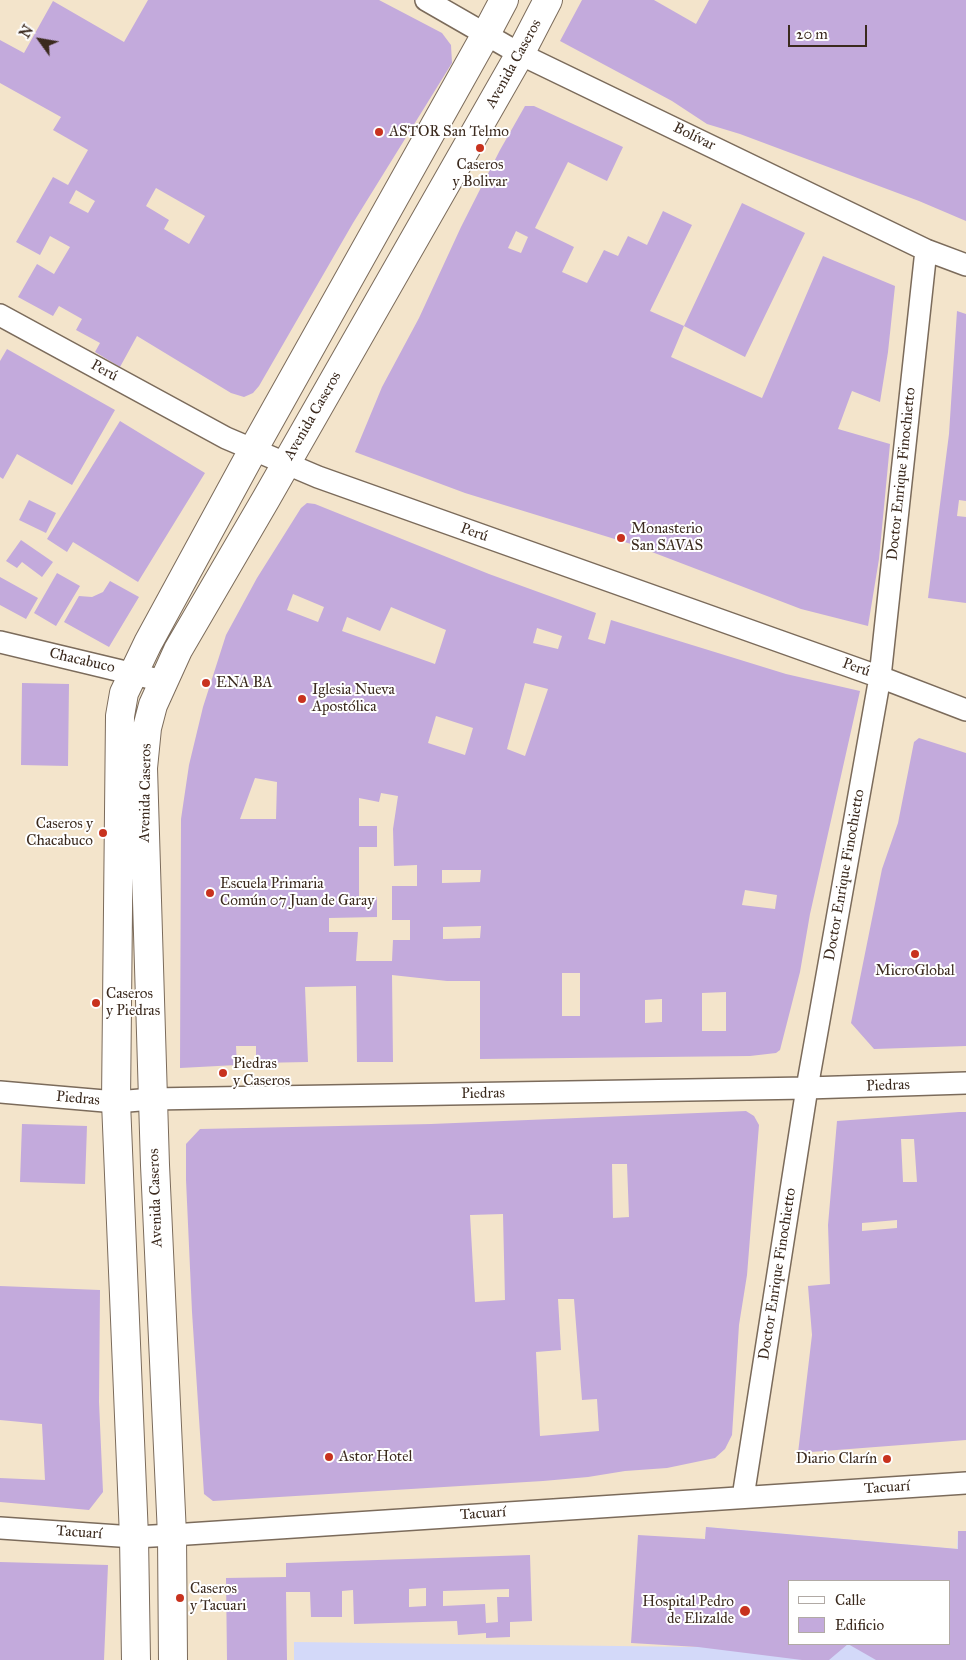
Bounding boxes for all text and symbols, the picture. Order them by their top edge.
north arrow [15,15,65,65]
scale bar [791,15,870,47]
street label: Avenida Caseros [482,16,546,112]
text: N [17,22,37,41]
text: 20 m [796,25,828,43]
street label: Bolívar [670,119,718,155]
place label: ASTOR San Telmo [389,123,509,141]
marker: ASTOR San Telmo [373,126,385,138]
marker: Caseros y Bolivar [474,142,486,154]
place label: Caseros y Bolivar [453,156,507,191]
street label: Perú [87,356,121,386]
street label: Avenida Caseros [280,369,346,463]
street label: Doctor Enrique Finochietto [884,387,920,561]
street label: Perú [458,520,490,546]
place label: Monasterio San SAVAS [631,520,703,555]
marker: Monasterio San SAVAS [615,532,627,544]
street label: Chacabuco [47,645,117,677]
street label: Perú [840,655,872,681]
place label: ENA BA [216,674,273,692]
marker: ENA BA [200,677,212,689]
place label: Iglesia Nueva Apostólica [312,681,395,716]
marker: Iglesia Nueva Apostólica [296,693,308,705]
street label: Avenida Caseros [136,743,156,843]
street label: Doctor Enrique Finochietto [821,788,869,962]
place label: Caseros y Chacabuco [26,815,93,850]
marker: Caseros y Chacabuco [97,827,109,839]
place label: Escuela Primaria Común 07 Juan de Garay [220,875,374,910]
marker: Escuela Primaria Común 07 Juan de Garay [204,887,216,899]
marker: MicroGlobal [909,948,921,960]
place label: MicroGlobal [875,962,955,980]
place label: Caseros y Piedras [106,985,160,1020]
marker: Caseros y Piedras [90,997,102,1009]
place label: Piedras y Caseros [233,1055,290,1090]
marker: Piedras y Caseros [217,1067,229,1079]
street label: Piedras [866,1076,910,1096]
street label: Piedras [461,1085,505,1103]
street label: Piedras [55,1088,101,1110]
street label: Avenida Caseros [145,1148,167,1248]
street label: Doctor Enrique Finochietto [756,1187,800,1361]
place label: Astor Hotel [339,1448,412,1466]
place label: Diario Clarín [796,1450,877,1468]
marker: Astor Hotel [323,1451,335,1463]
marker: Diario Clarín [881,1453,893,1465]
street label: Tacuarí [863,1477,911,1499]
street label: Tacuarí [459,1503,507,1525]
street label: Tacuarí [55,1522,103,1544]
place label: Caseros y Tacuari [190,1580,246,1615]
legend [788,1580,951,1645]
text: Calle [835,1591,866,1609]
marker: Caseros y Tacuari [174,1592,186,1604]
place label: Hospital Pedro de Elizalde [642,1593,734,1628]
marker: Hospital Pedro de Elizalde [738,1604,752,1618]
text: Edificio [835,1616,884,1634]

